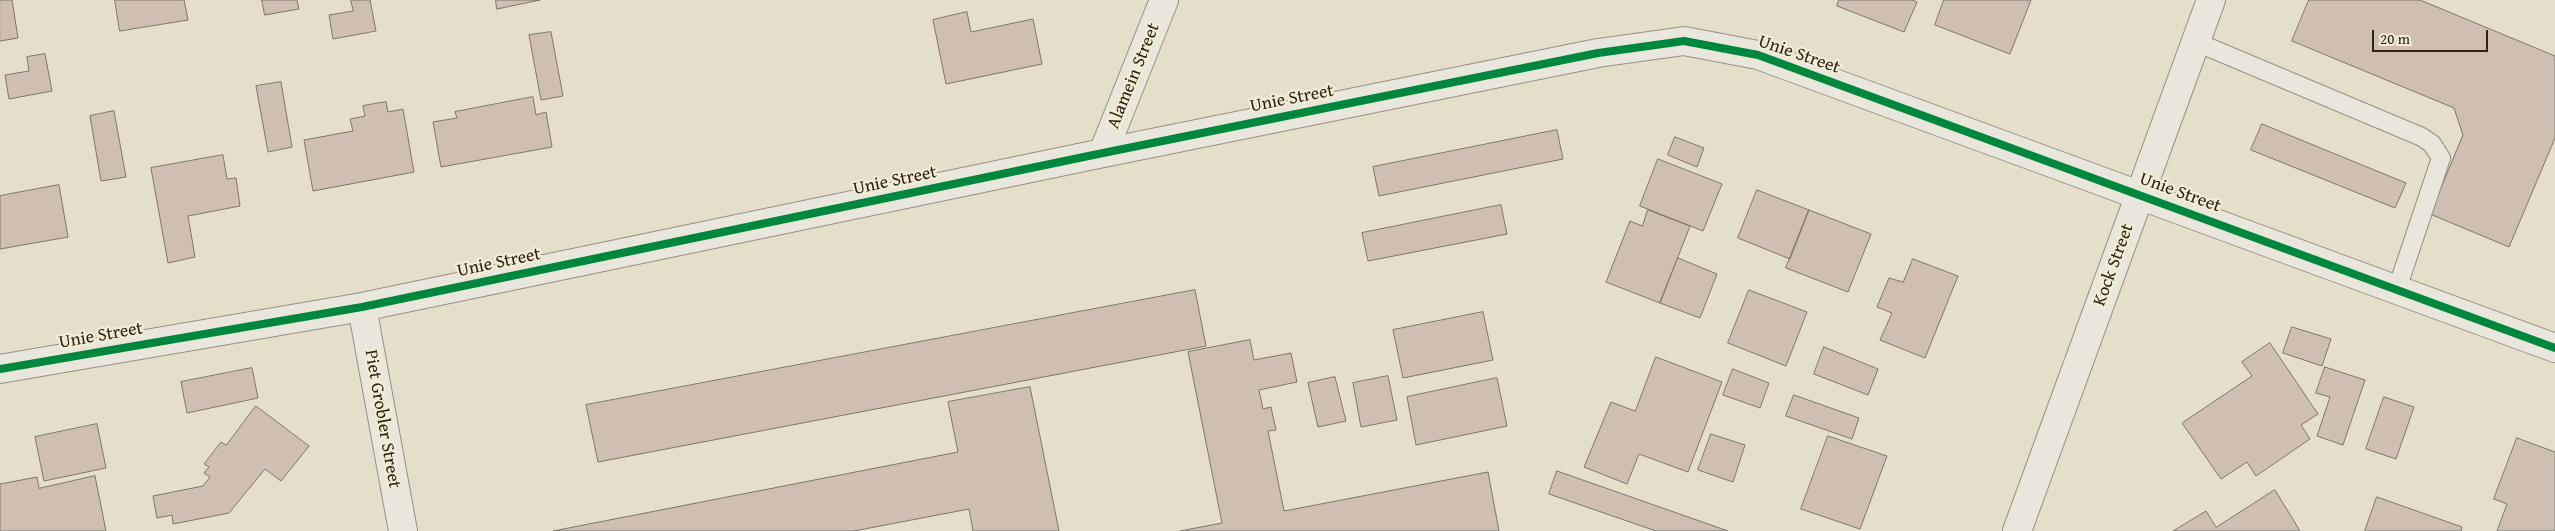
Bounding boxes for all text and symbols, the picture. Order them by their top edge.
street label: Alamein Street [1103,20,1165,132]
scale bar [2375,20,2491,52]
text: 20 m [2380,28,2410,49]
street label: Unie Street [1755,31,1843,79]
street label: Unie Street [1248,80,1336,118]
street label: Unie Street [851,162,939,200]
street label: Unie Street [2136,168,2224,218]
street label: Kock Street [2089,221,2139,309]
street label: Unie Street [455,244,543,282]
street label: Unie Street [57,318,145,354]
street label: Piet Grobler Street [359,348,405,490]

